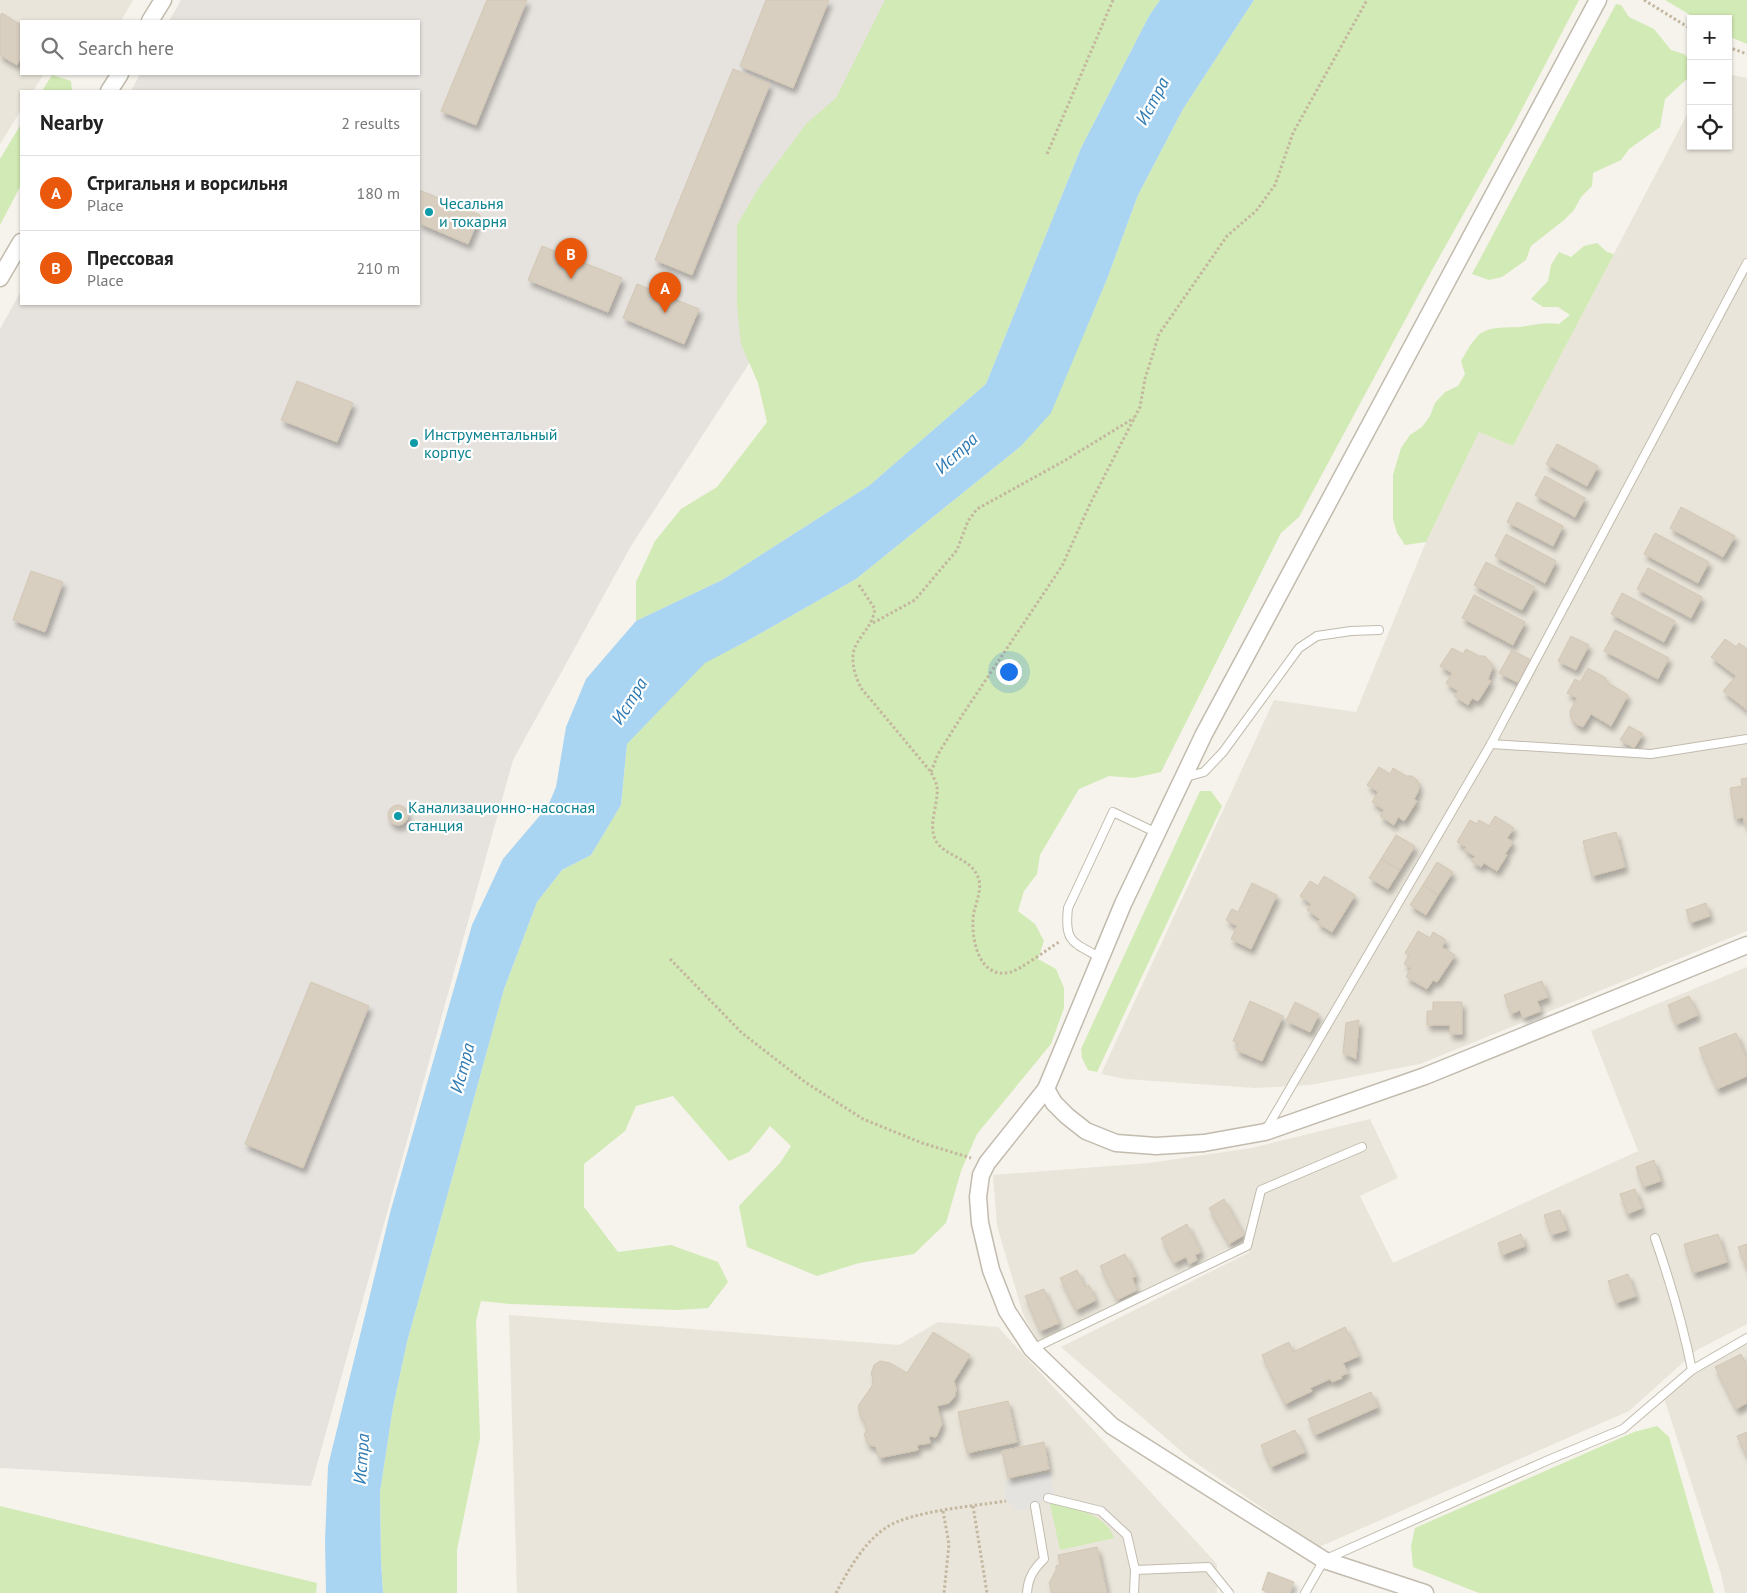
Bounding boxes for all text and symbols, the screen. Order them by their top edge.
map controls [1687,15,1732,150]
button: + [1687,15,1732,60]
search box [20,20,420,75]
icon: search [38,34,66,62]
text: Search here [78,36,174,60]
button: − [1687,60,1732,105]
water label: Истра [1130,73,1174,129]
button: locate [1687,105,1732,150]
text: Nearby [40,109,103,136]
text: 2 results [341,113,400,133]
text: Стригальня и ворсильня [87,171,288,195]
text: A [51,183,61,203]
text: 180 m [357,183,400,203]
place label: Чесальня и токарня [439,193,507,231]
text: Place [87,195,124,215]
marker: Чесальня и токарня [423,206,435,218]
pin: B [555,238,587,279]
text: Прессовая [87,246,174,270]
text: B [51,258,61,278]
text: 210 m [357,258,400,278]
text: Place [87,270,124,290]
pin: A [649,272,681,313]
place label: Инструментальный корпус [424,424,558,462]
water label: Истра [930,427,983,479]
marker: Инструментальный корпус [408,437,420,449]
your location [996,659,1022,685]
water label: Истра [606,673,652,729]
place label: Канализационно-насосная станция [408,797,595,835]
marker: Канализационно-насосная станция [392,810,404,822]
water label: Истра [444,1040,480,1096]
water label: Истра [348,1433,374,1485]

